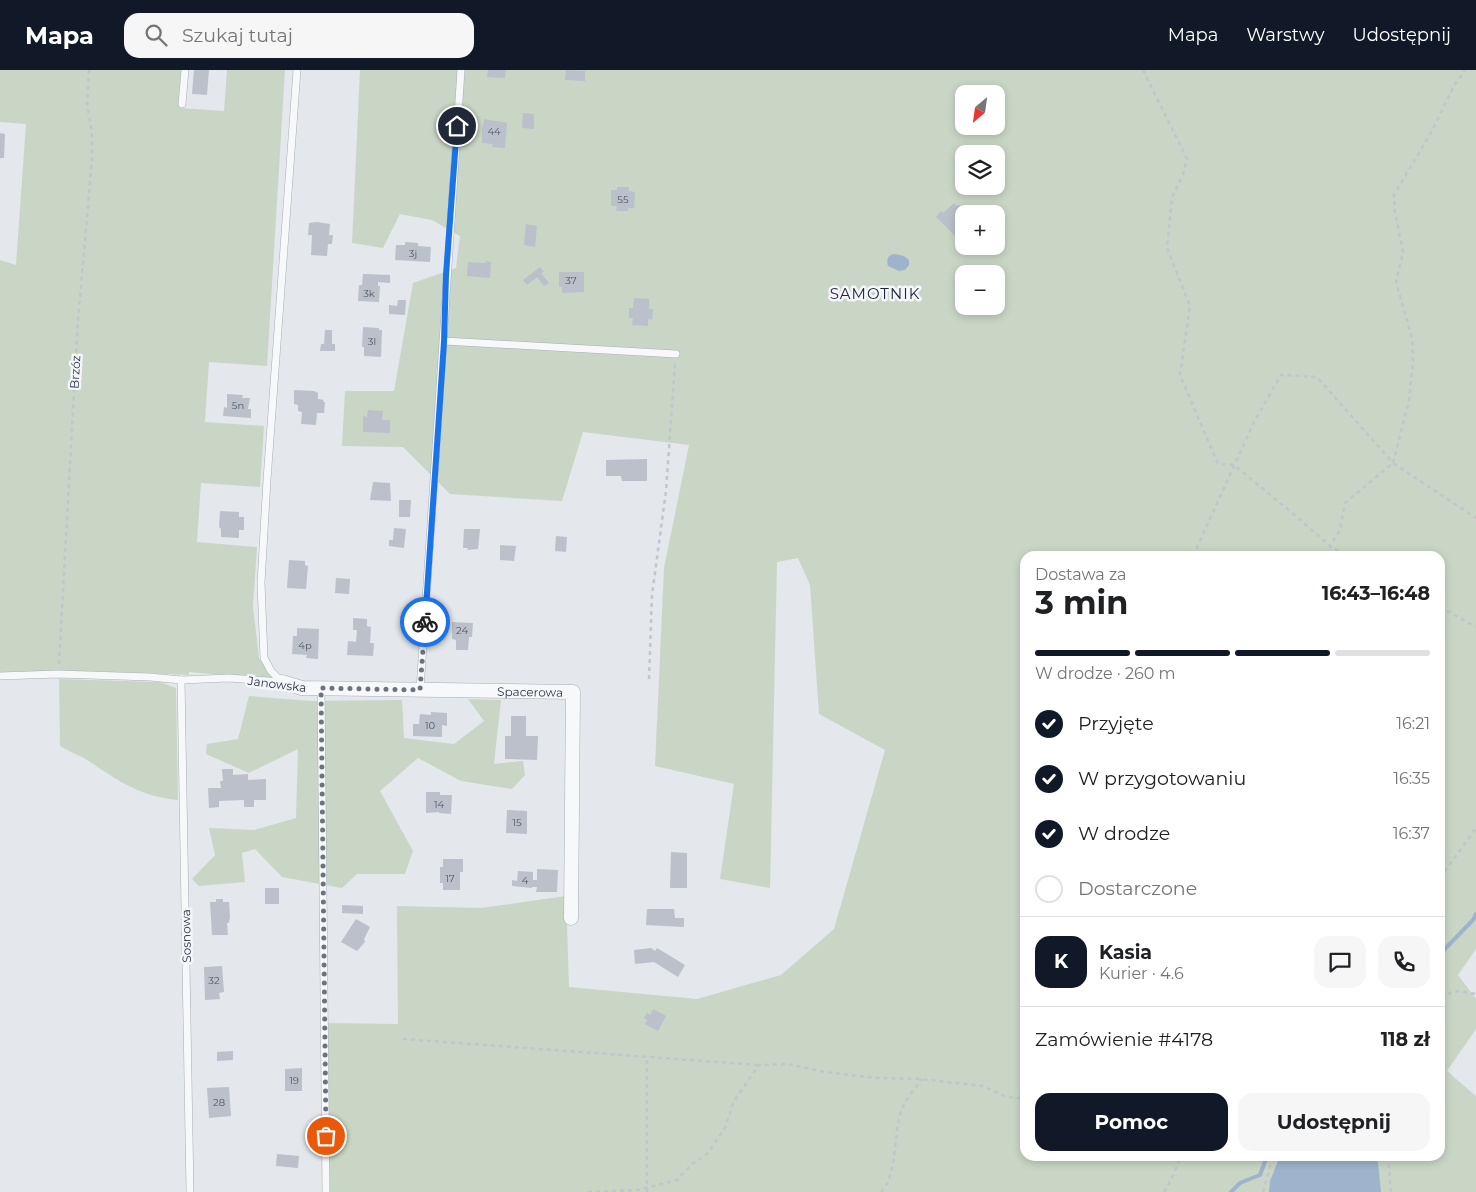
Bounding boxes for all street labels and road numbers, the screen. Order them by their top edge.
street label: Brzóz [67,355,83,389]
street label: Janowska [246,673,307,695]
street label: Spacerowa [497,683,563,699]
street label: Sosnowa [178,909,194,963]

